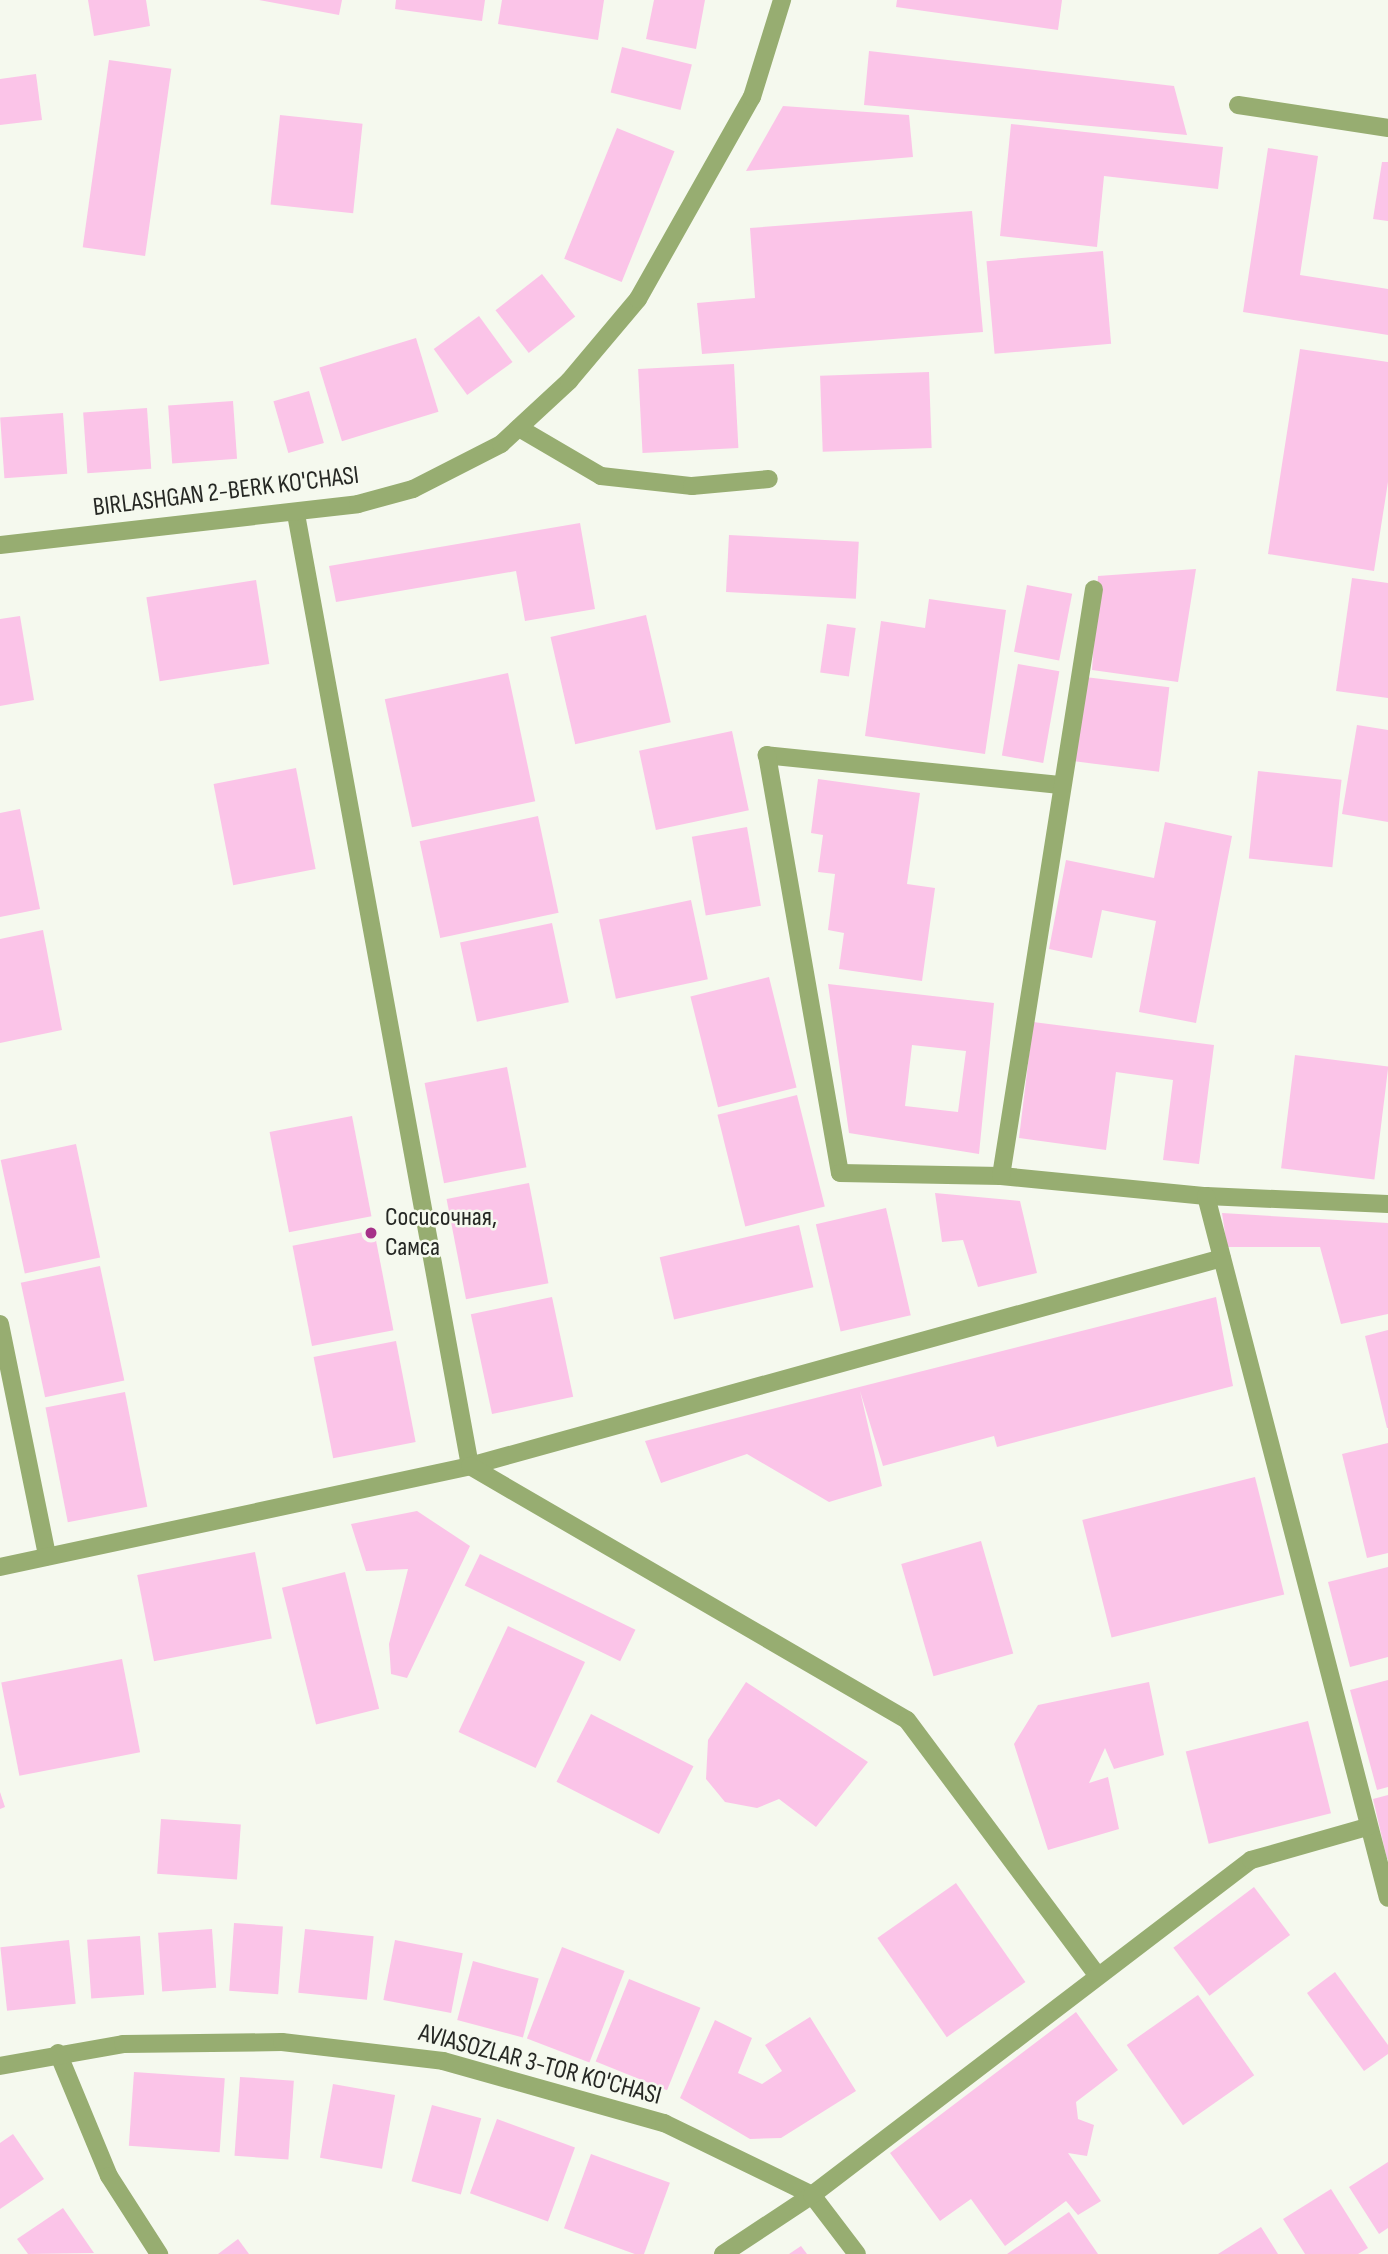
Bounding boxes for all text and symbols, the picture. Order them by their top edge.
street label: BIRLASHGAN 2-BERK KO'CHASI [91,460,361,524]
place label: Сосисочная, Самса [385,1202,497,1264]
marker: Сосисочная, Самса [363,1225,379,1241]
street label: AVIASOZLAR 3-TOR KO'CHASI [415,2018,665,2112]

